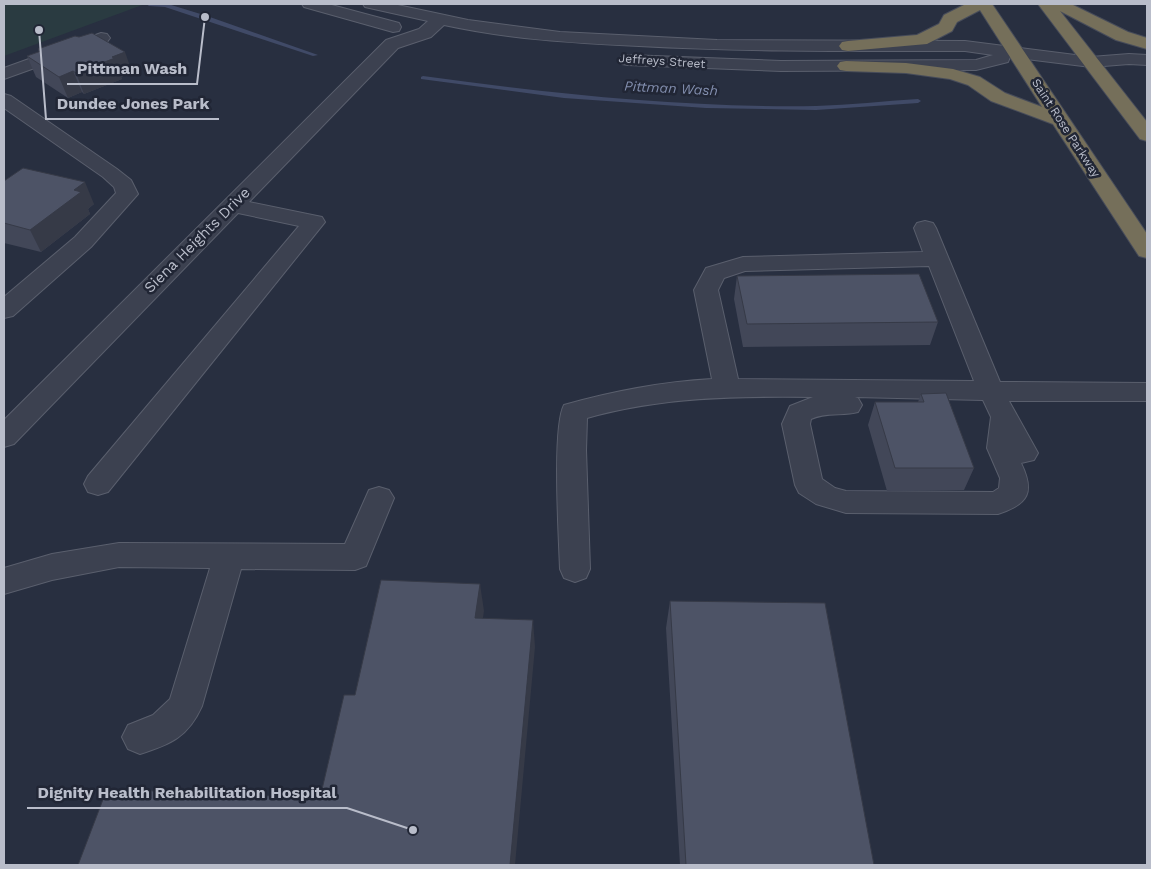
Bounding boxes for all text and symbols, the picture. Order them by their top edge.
street label: Jeffreys Street [618,51,706,71]
callout: Pittman Wash [67,53,197,84]
text: Pittman Wash [77,59,187,78]
street label: Saint Rose Parkway [1029,76,1104,181]
water label: Pittman Wash [624,78,718,98]
callout: Dundee Jones Park [46,88,219,119]
text: Dundee Jones Park [57,94,209,113]
street label: Siena Heights Drive [140,183,254,297]
callout: Dignity Health Rehabilitation Hospital [27,777,347,808]
text: Dignity Health Rehabilitation Hospital [38,783,337,802]

